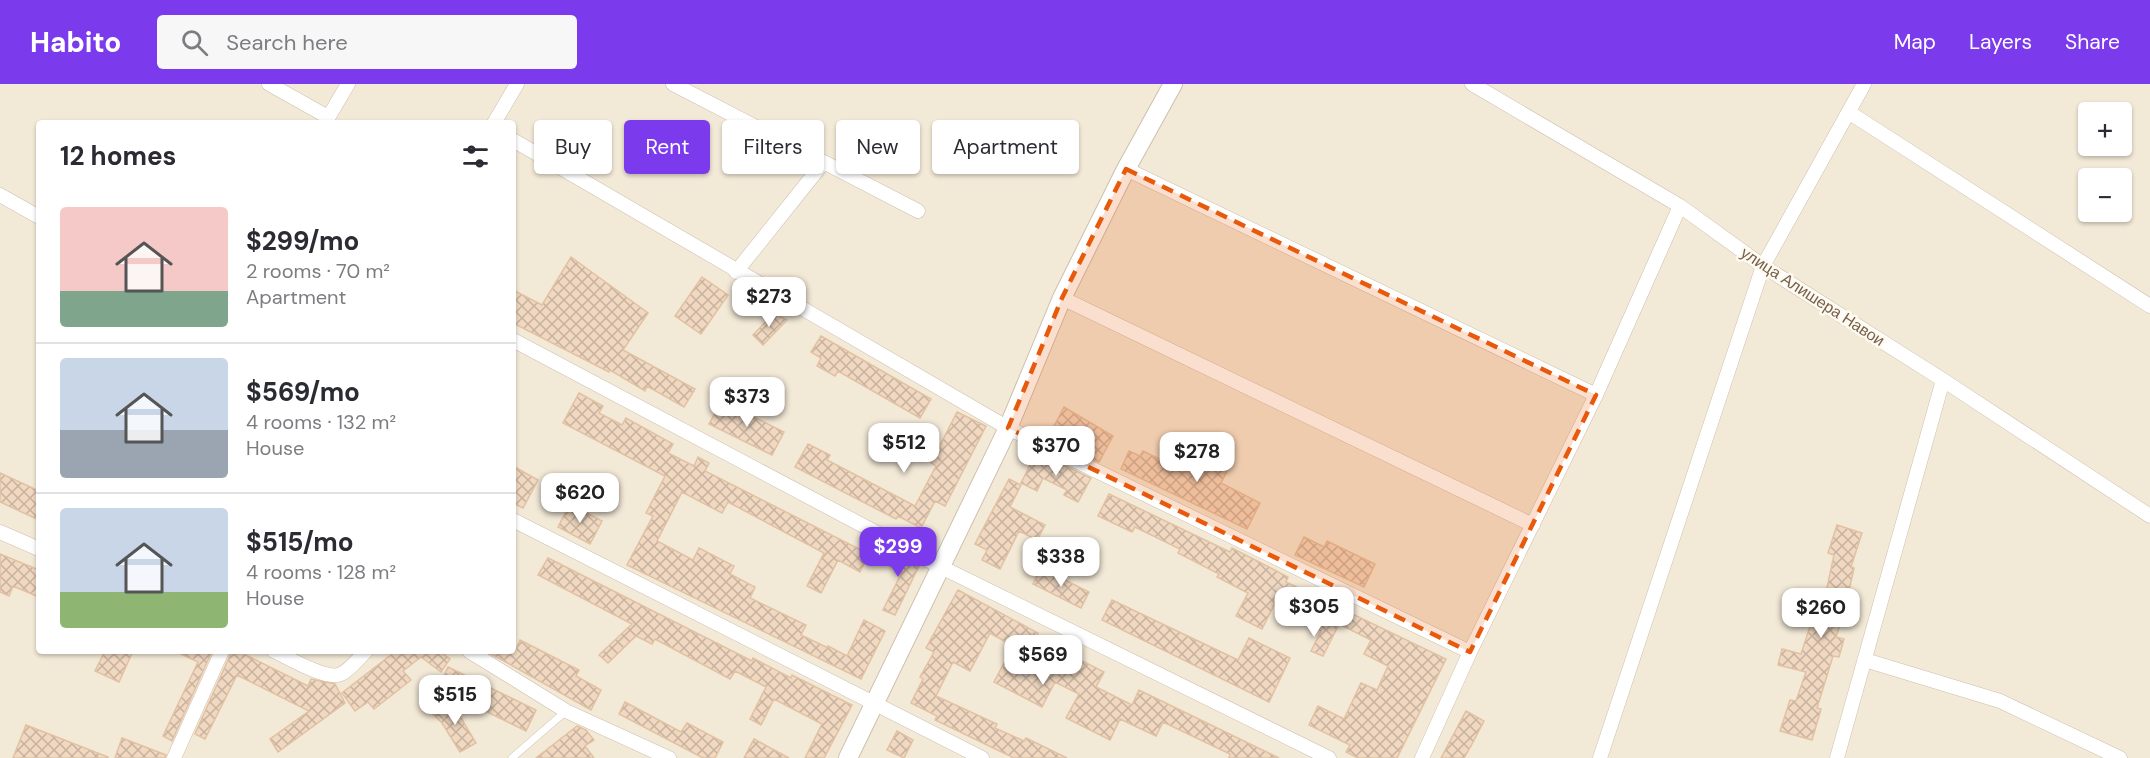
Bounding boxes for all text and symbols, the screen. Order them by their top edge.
search box [157,15,577,69]
text: Habito [30,24,121,61]
icon: search [178,26,211,59]
text: Search here [226,28,348,57]
text: Map [1894,28,1936,56]
text: Layers [1969,28,2032,56]
text: Share [2065,28,2120,56]
map controls [2078,102,2132,222]
button: + [2078,102,2132,156]
chip: Buy [534,120,612,174]
chip: Rent [624,120,710,174]
chip: Filters [722,120,824,174]
chip: New [836,120,920,174]
chip: Apartment [932,120,1079,174]
text: 12 homes [60,139,176,173]
icon: filters [459,140,492,173]
button: − [2078,168,2132,222]
text: $299/mo [246,224,359,258]
icon: home [108,231,180,303]
street label: улица Алишера Навои [1737,242,1889,351]
text: 2 rooms · 70 m² [246,258,390,284]
pin: $273 [733,277,805,328]
text: $273 [746,283,792,309]
text: Apartment [246,284,346,310]
text: $569/mo [246,375,360,409]
pin: $373 [711,377,783,428]
icon: home [108,382,180,454]
text: $373 [724,383,770,409]
text: 4 rooms · 132 m² [246,409,396,435]
pin: $512 [868,423,940,474]
pin: $370 [1020,426,1092,477]
text: $512 [882,429,926,455]
text: $370 [1032,432,1080,458]
pin: $278 [1161,432,1233,483]
text: House [246,435,304,461]
text: $278 [1174,438,1220,464]
pin: $620 [544,473,616,524]
text: $620 [555,479,605,505]
text: $515/mo [246,525,354,559]
pin: $299 [862,527,934,578]
icon: home [108,532,180,604]
text: $299 [874,533,922,559]
pin: $338 [1025,537,1097,588]
text: $338 [1037,543,1085,569]
text: 4 rooms · 128 m² [246,559,396,585]
text: House [246,585,304,611]
pin: $305 [1278,587,1350,638]
pin: $260 [1785,588,1857,639]
text: $305 [1289,593,1339,619]
text: $260 [1796,594,1846,620]
pin: $569 [1007,635,1079,686]
text: $569 [1018,641,1068,667]
pin: $515 [419,675,491,726]
text: $515 [433,681,477,707]

